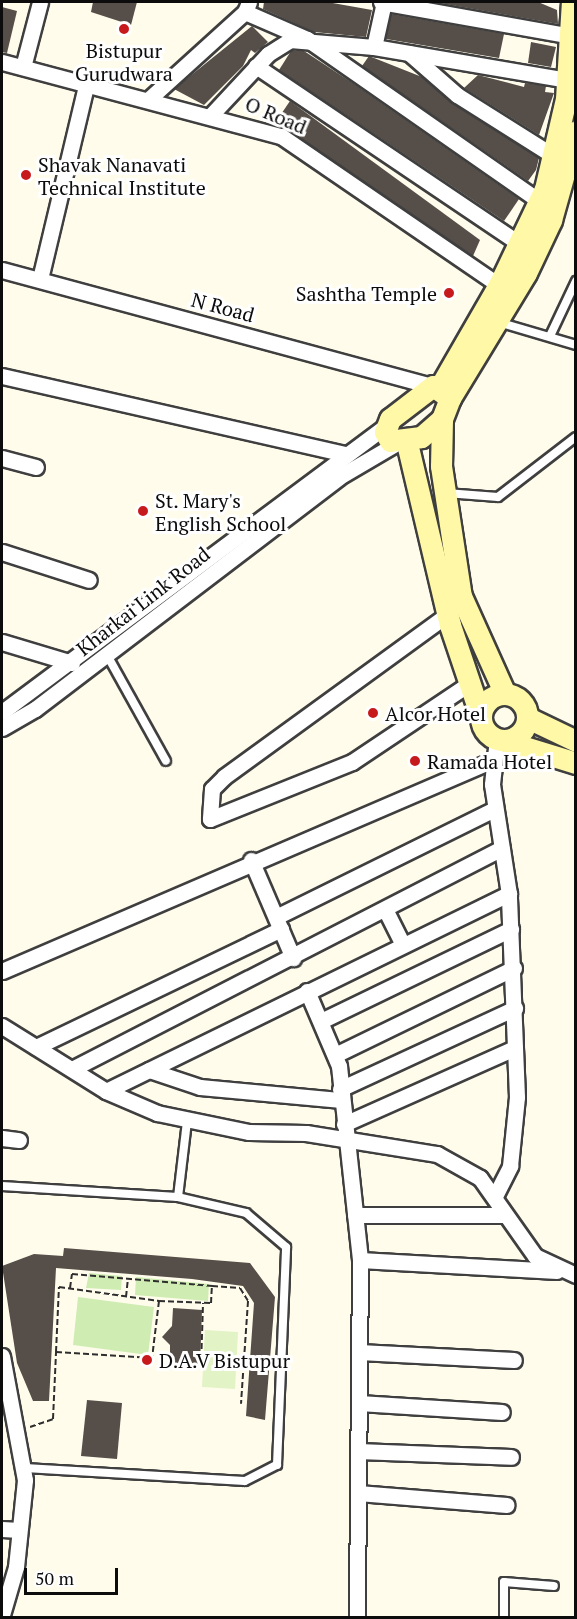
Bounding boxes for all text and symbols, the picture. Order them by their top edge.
marker: Bistupur Gurudwara [117,22,131,36]
place label: Bistupur Gurudwara [75,38,173,85]
street label: O Road [242,91,310,139]
place label: Shavak Nanavati Technical Institute [38,152,206,199]
marker: Shavak Nanavati Technical Institute [19,168,33,182]
place label: Sashtha Temple [296,281,437,305]
marker: Sashtha Temple [442,286,456,300]
street label: N Road [189,287,257,327]
place label: St. Mary's English School [155,488,286,535]
marker: St. Mary's English School [136,504,150,518]
street label: Kharkai Link Road [72,542,214,660]
place label: Alcor Hotel [385,701,486,725]
marker: Alcor Hotel [366,706,380,720]
place label: Ramada Hotel [427,749,552,773]
marker: Ramada Hotel [408,754,422,768]
place label: D.A.V Bistupur [159,1348,291,1372]
marker: D.A.V Bistupur [140,1353,154,1367]
scale bar [27,1556,122,1594]
text: 50 m [35,1566,74,1590]

